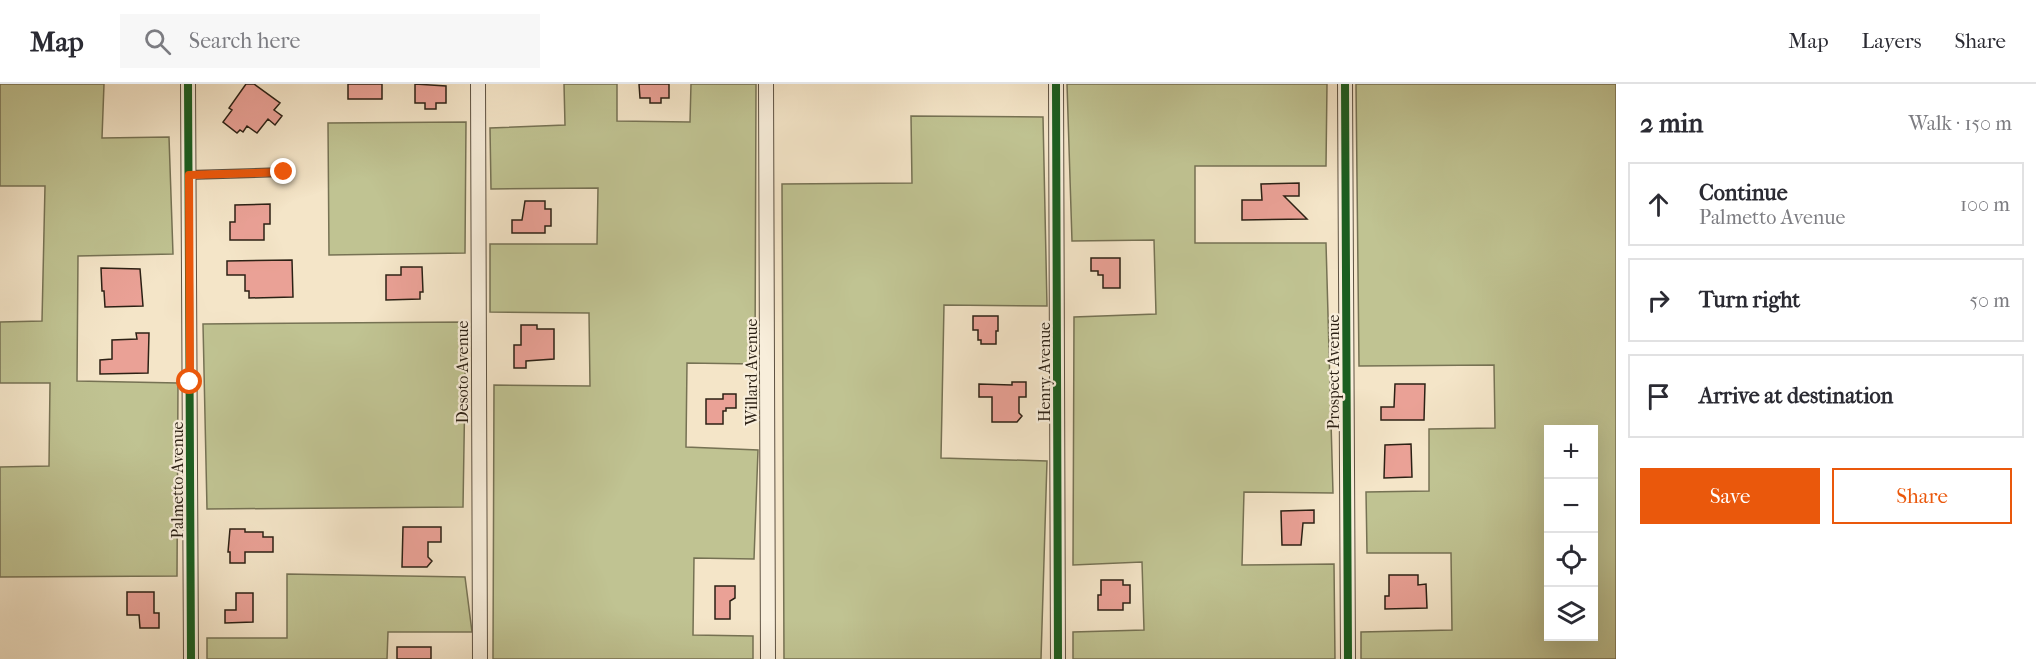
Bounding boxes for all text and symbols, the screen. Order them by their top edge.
search box [120,14,540,68]
text: Map [30,25,84,58]
icon: search [141,25,174,58]
text: Search here [189,28,300,54]
text: Map [1788,29,1829,53]
text: Layers [1862,29,1921,53]
text: Share [1954,29,2006,53]
text: 2 min [1640,108,1703,139]
text: Walk · 150 m [1908,112,2012,135]
route end [270,158,296,184]
text: Continue [1699,180,1788,206]
icon: ahead [1642,188,1675,221]
text: 100 m [1960,193,2010,216]
text: Palmetto Avenue [1699,206,1845,229]
icon: right [1642,284,1675,317]
text: Turn right [1699,287,1800,313]
text: 50 m [1969,289,2010,312]
street label: Prospect Avenue [1324,315,1343,429]
street label: Willard Avenue [742,318,761,426]
street label: Desoto Avenue [453,320,472,423]
street label: Henry Avenue [1035,322,1054,422]
route start [176,368,202,394]
icon: arrive [1642,380,1675,413]
text: Arrive at destination [1699,383,1893,409]
street label: Palmetto Avenue [168,421,187,539]
map controls [1544,425,1598,641]
button: + [1544,425,1598,479]
button: Save [1640,468,1820,524]
button: Share [1832,468,2012,524]
button: − [1544,479,1598,533]
button: locate [1544,533,1598,587]
button: layers [1544,587,1598,641]

